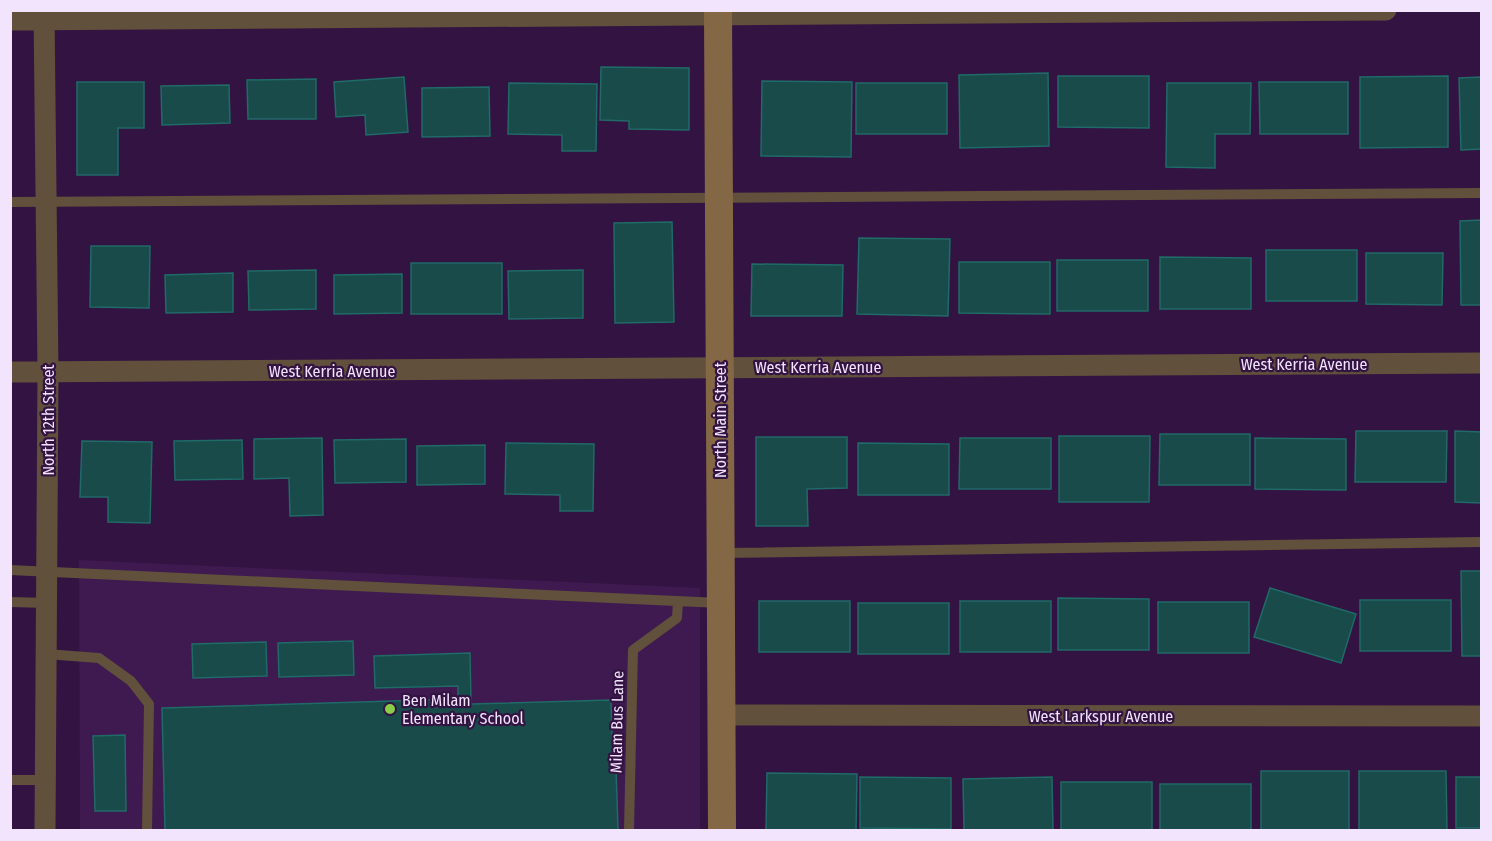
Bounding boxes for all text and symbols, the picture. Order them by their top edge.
street label: West Kerria Avenue [1241,355,1367,374]
street label: West Kerria Avenue [755,358,881,377]
street label: North Main Street [711,361,730,478]
street label: West Kerria Avenue [269,362,395,381]
street label: North 12th Street [39,364,58,476]
street label: Milam Bus Lane [607,671,627,773]
place label: Ben Milam Elementary School [402,691,524,728]
marker: Ben Milam Elementary School [383,702,397,716]
street label: West Larkspur Avenue [1029,707,1173,726]

